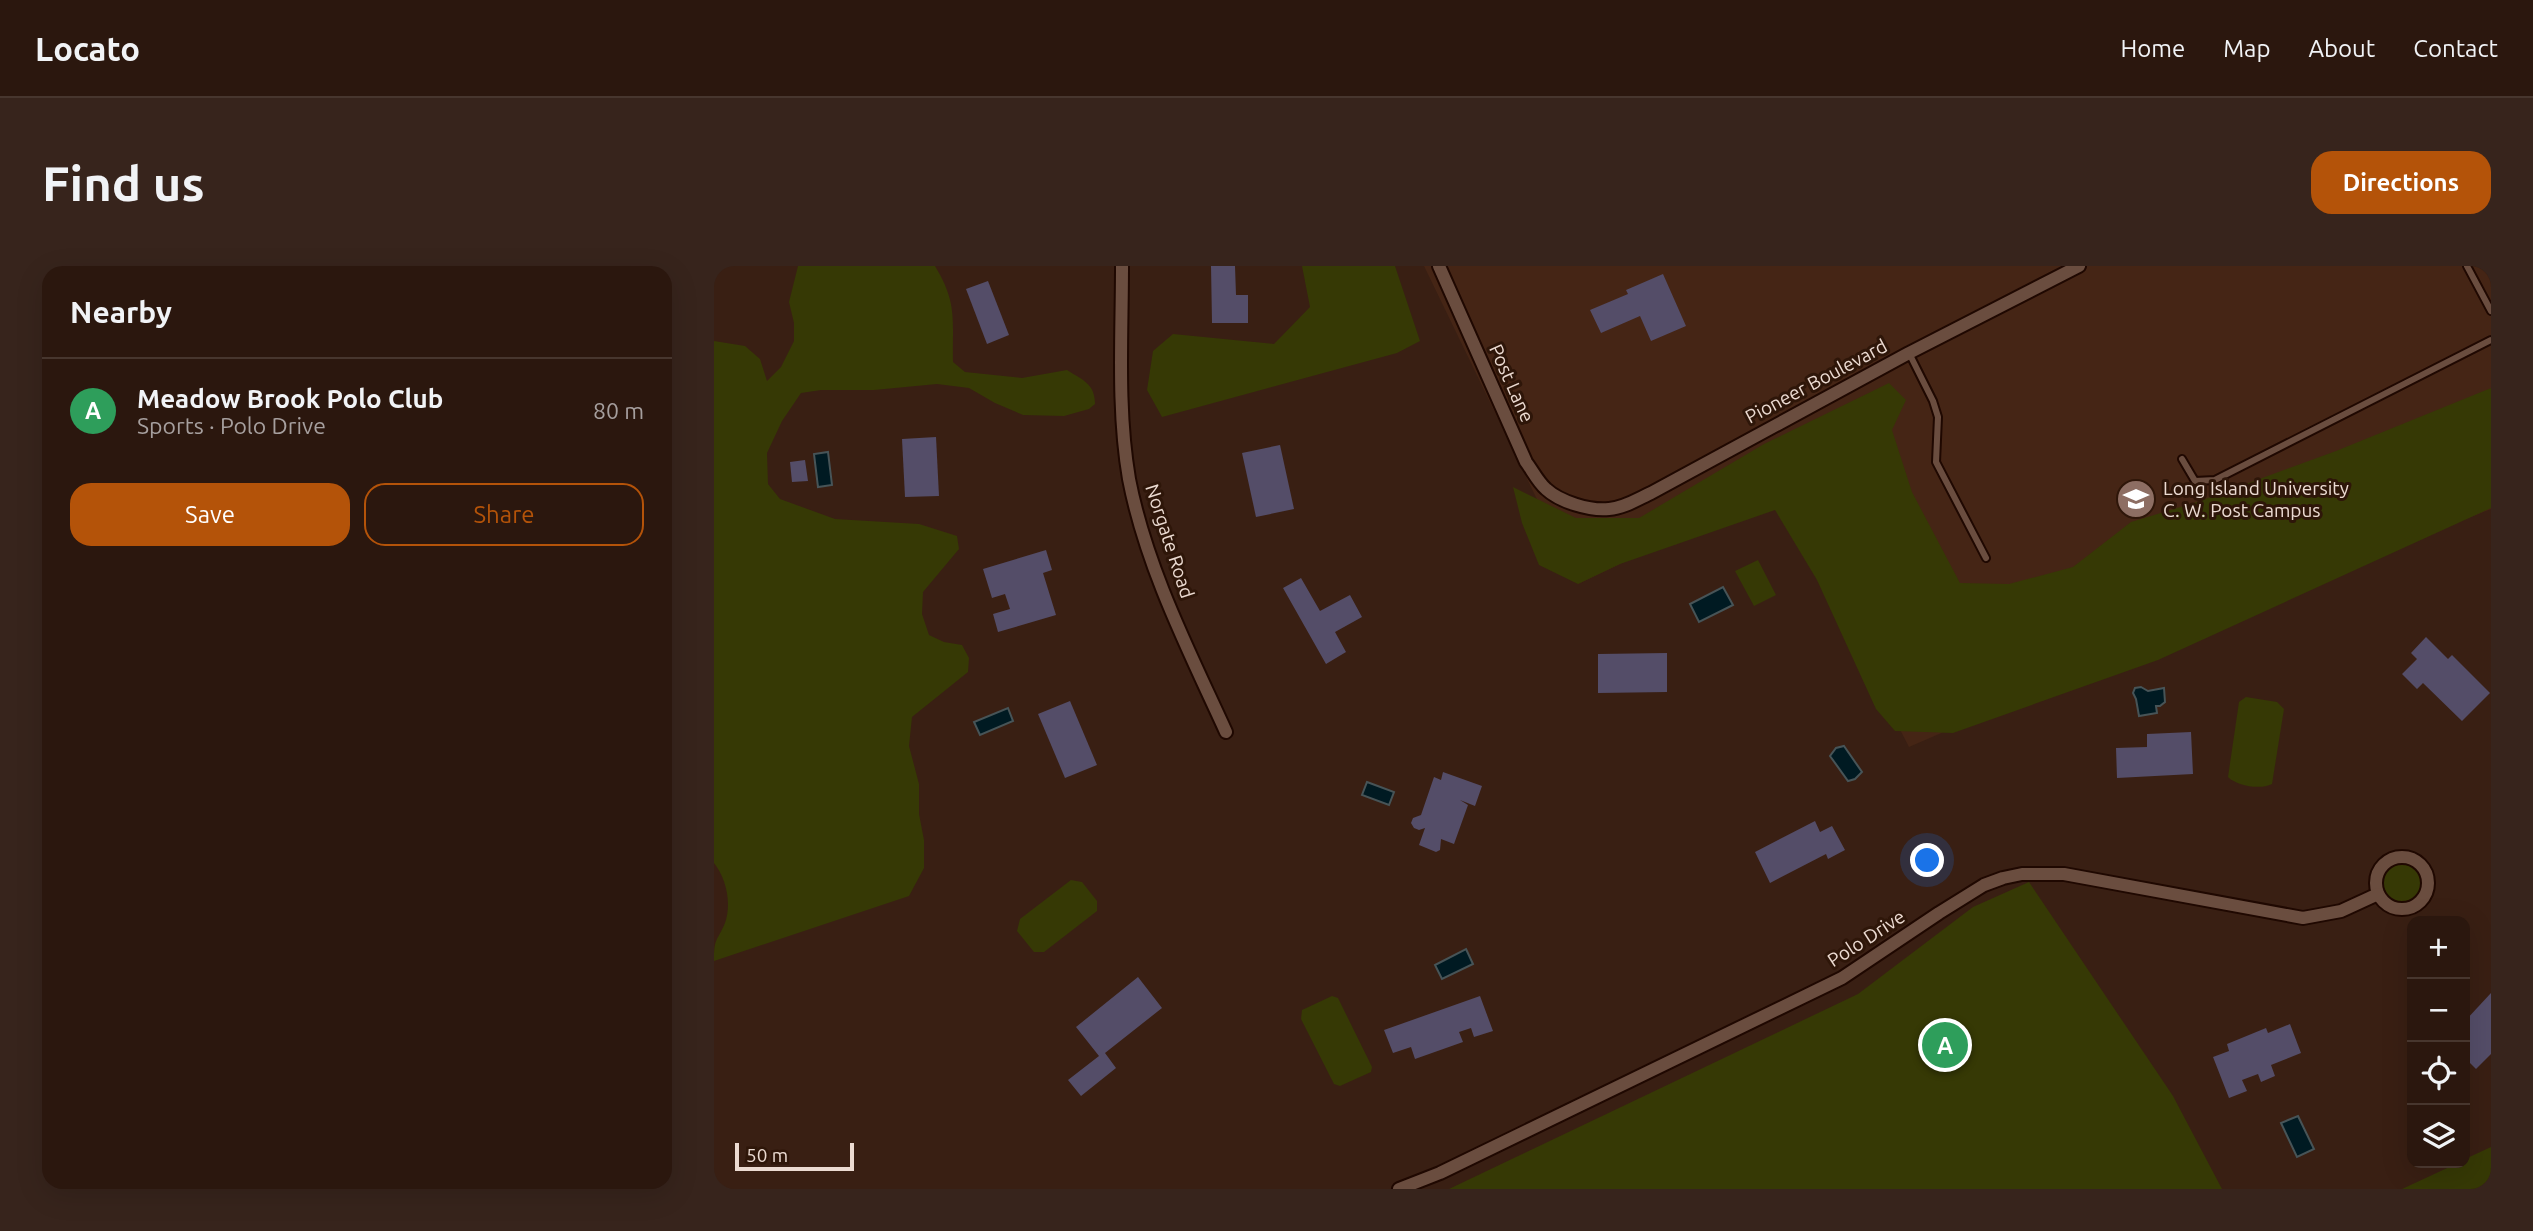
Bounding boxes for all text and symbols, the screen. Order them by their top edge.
text: Locato [35,30,140,67]
text: Home [2120,35,2185,62]
text: Map [2223,35,2270,62]
text: About [2308,35,2375,62]
text: Contact [2413,35,2498,62]
button: Directions [2311,151,2491,214]
text: Find us [42,155,205,210]
text: Nearby [70,295,172,329]
street label: Pioneer Boulevard [1741,334,1891,428]
street label: Post Lane [1485,341,1539,425]
text: Meadow Brook Polo Club [137,384,443,413]
text: A [85,398,101,423]
text: 80 m [593,398,644,423]
text: Sports · Polo Drive [137,413,326,438]
place label: Long Island University C. W. Post Campus [2163,477,2349,521]
school or university icon: Long Island University C. W. Post Campus [2115,478,2157,520]
street label: Norgate Road [1141,481,1199,601]
button: Save [70,483,350,546]
button: Share [364,483,644,546]
your location [1910,843,1944,877]
street label: Polo Drive [1823,905,1909,971]
map controls [2407,916,2470,1168]
button: + [2407,916,2470,979]
button: − [2407,979,2470,1042]
pin: A [1922,1019,1968,1071]
button: locate [2407,1042,2470,1105]
button: layers [2407,1105,2470,1168]
scale bar [735,1140,854,1172]
text: 50 m [746,1144,788,1166]

